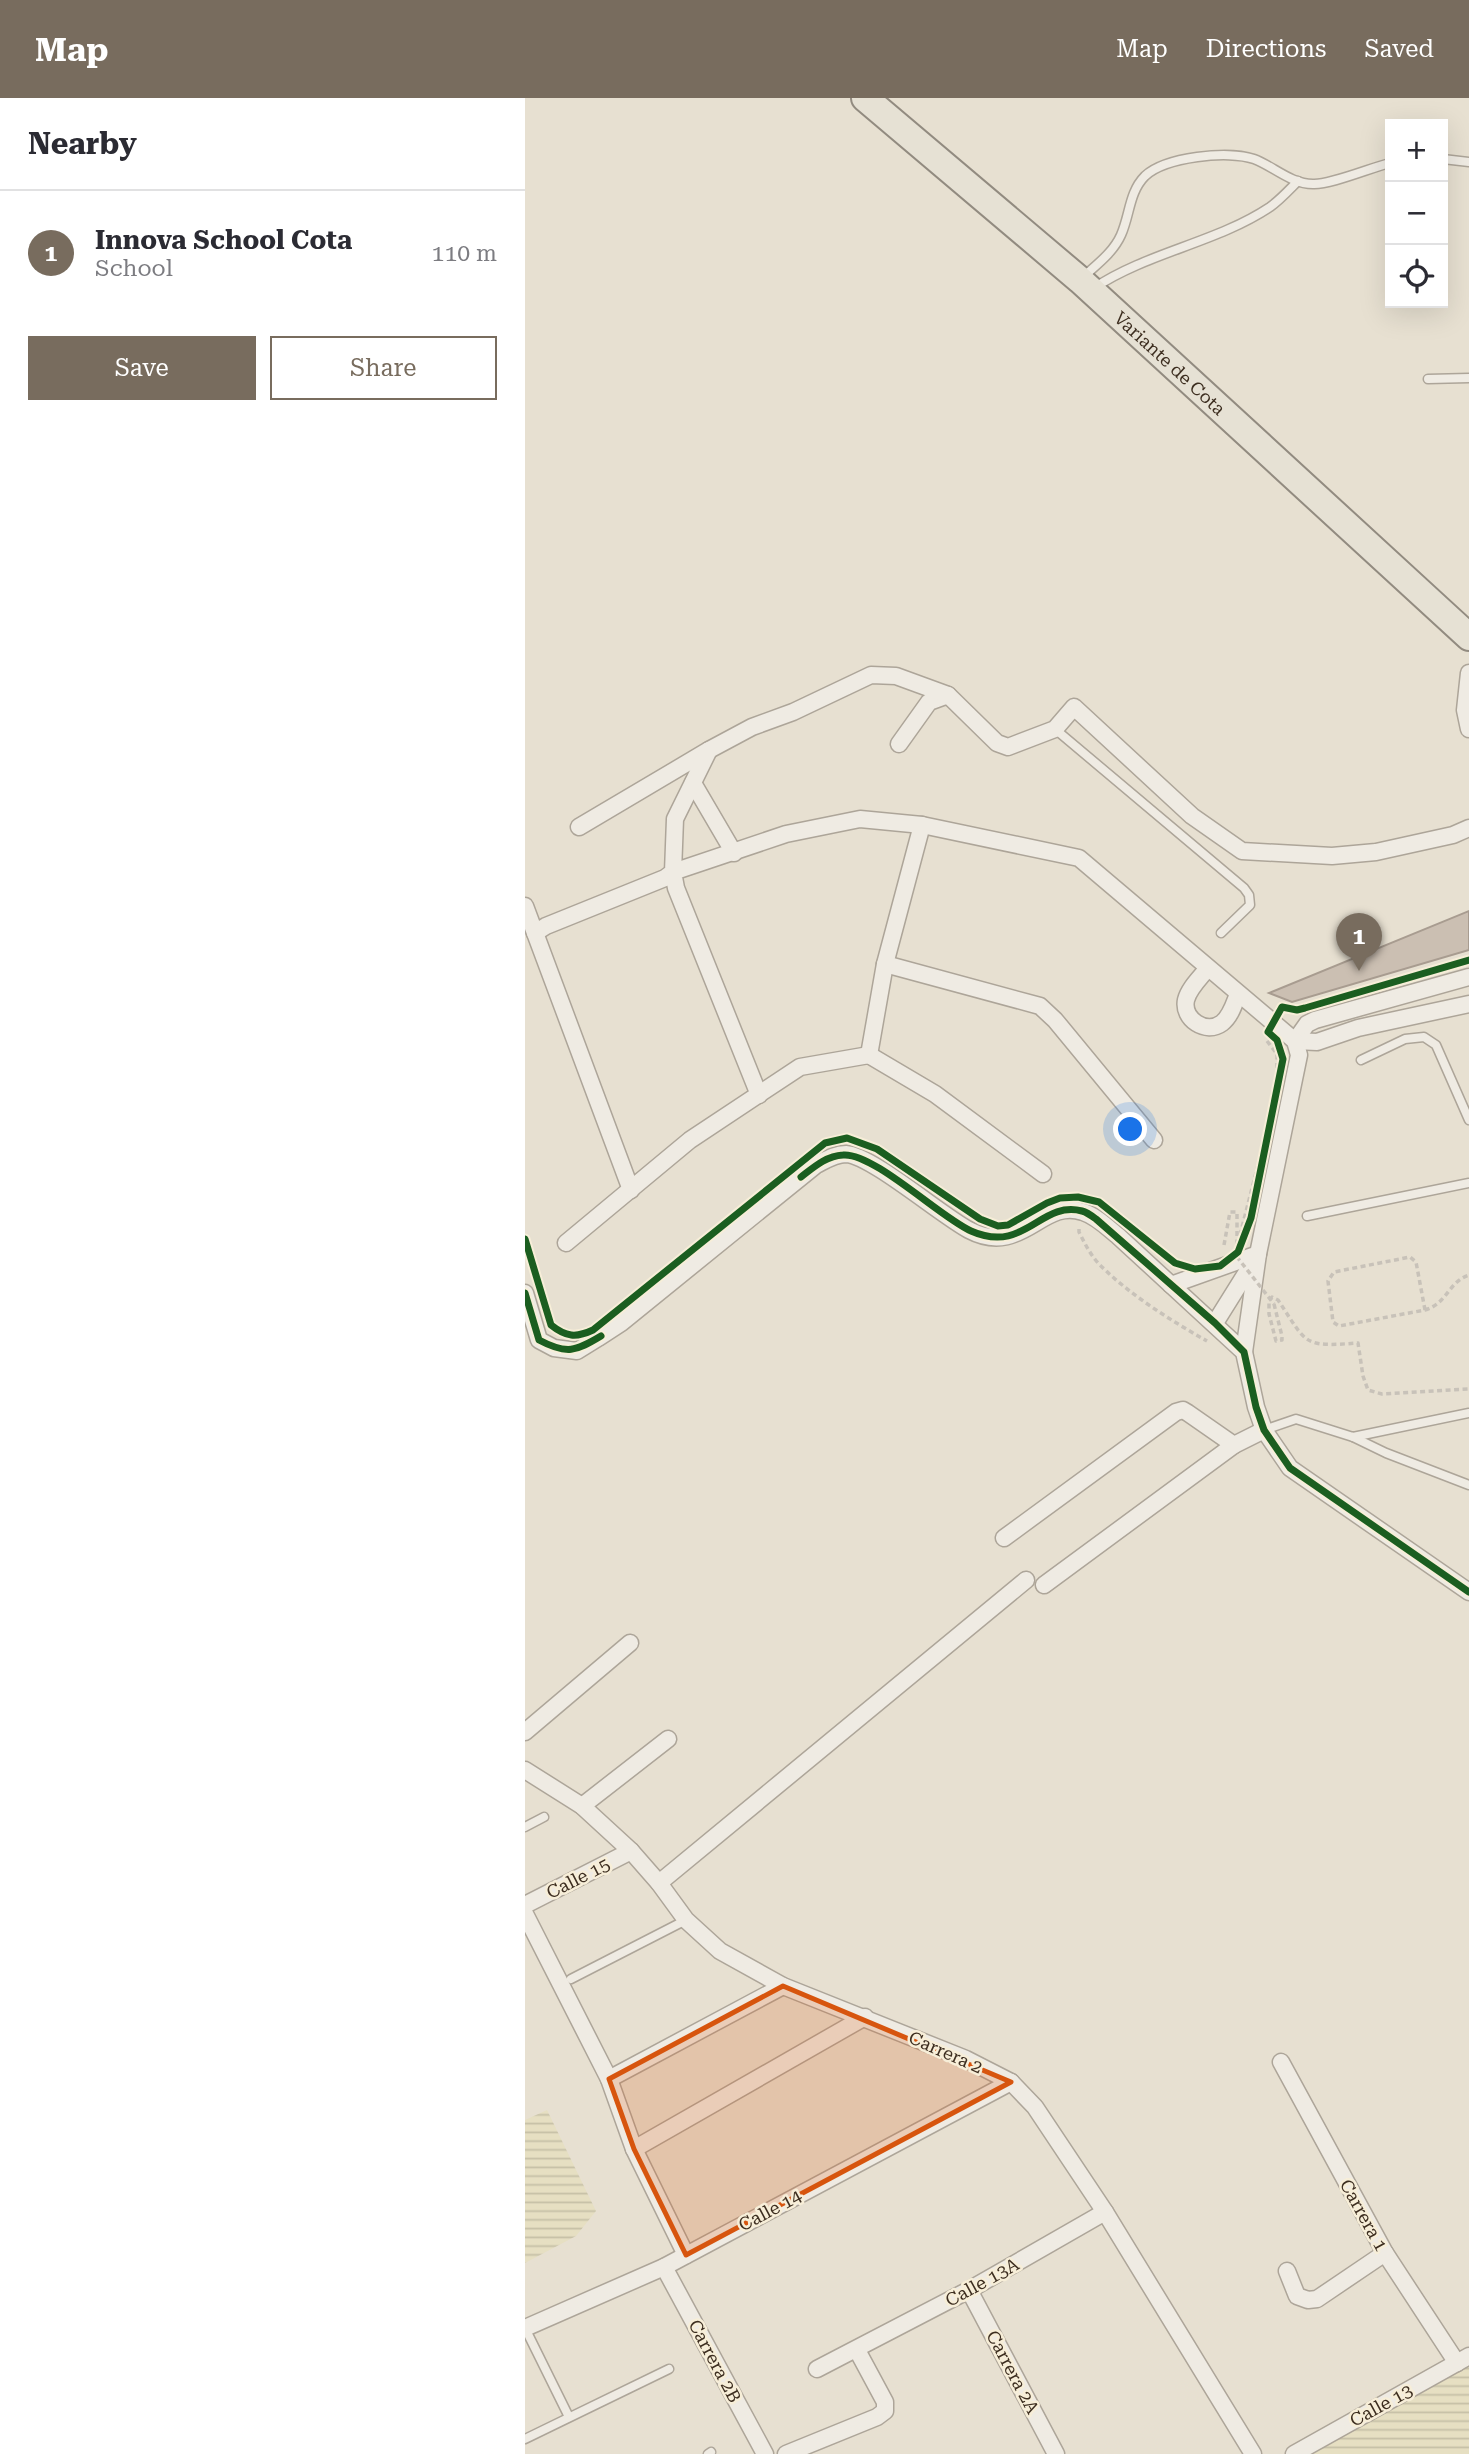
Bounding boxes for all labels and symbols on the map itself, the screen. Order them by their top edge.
street label: Variante de Cota [1110,307,1230,419]
pin: 1 [1336,913,1382,971]
your location [1113,1112,1147,1146]
street label: Calle 15 [543,1853,613,1903]
street label: Carrera 2 [906,2026,986,2078]
street label: Carrera 1 [1336,2175,1392,2255]
street label: Calle 14 [735,2185,805,2235]
street label: Calle 13A [942,2253,1023,2311]
street label: Carrera 2B [684,2316,746,2406]
street label: Carrera 2A [982,2327,1044,2418]
street label: Calle 13 [1346,2379,1416,2431]

